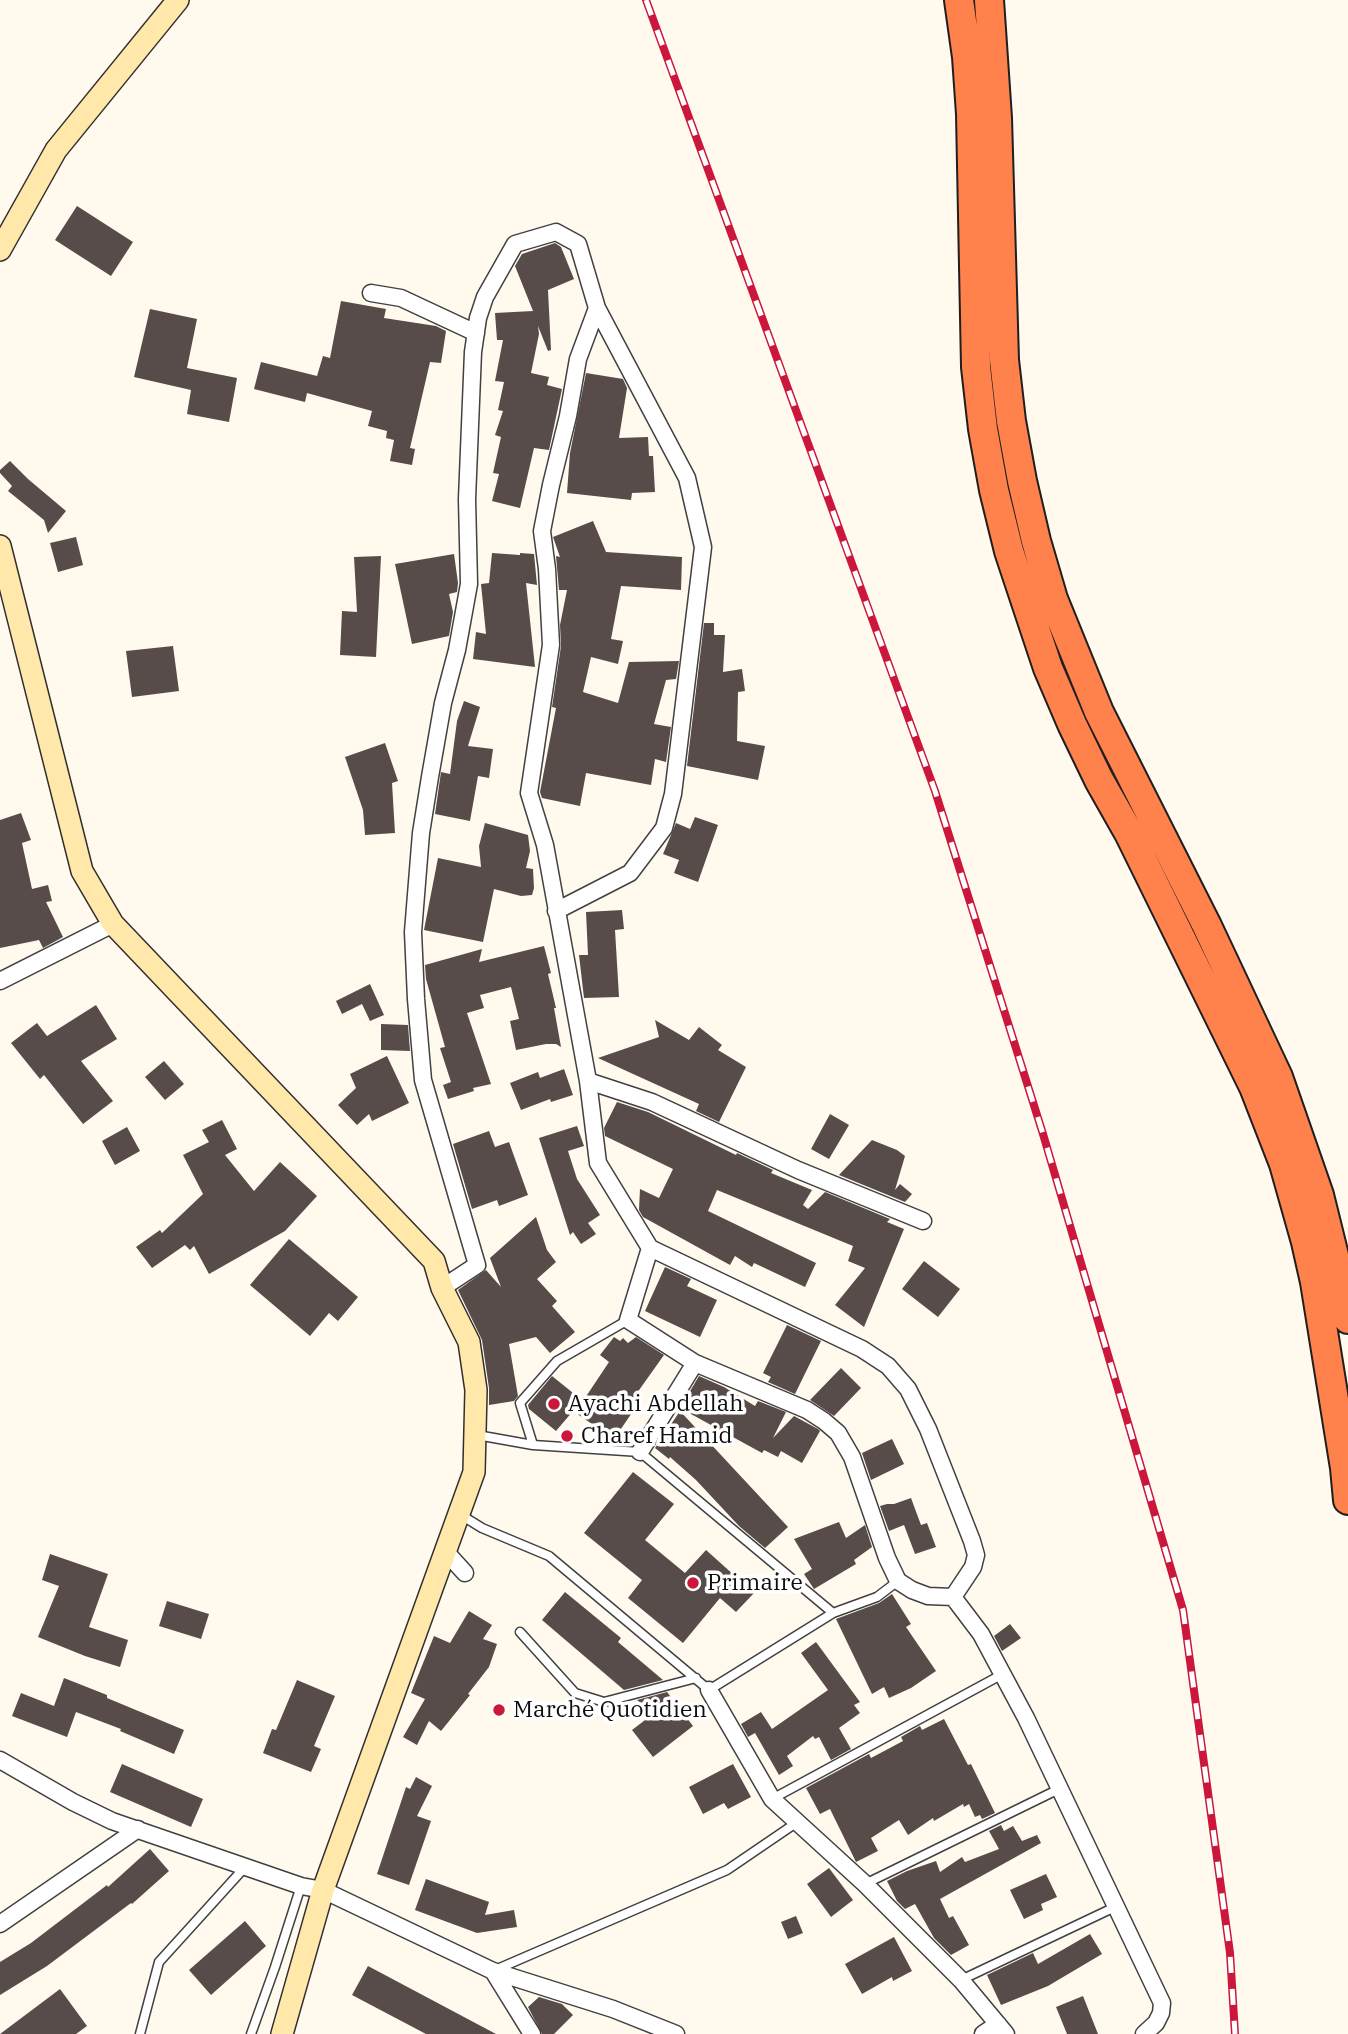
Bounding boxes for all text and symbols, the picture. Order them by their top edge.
place label: Ayachi Abdellah [568,1390,744,1418]
marker: Ayachi Abdellah [546,1396,562,1412]
place label: Charef Hamid [581,1422,732,1450]
marker: Charef Hamid [559,1428,575,1444]
place label: Primaire [707,1569,803,1597]
marker: Primaire [685,1575,701,1591]
place label: Marché Quotidien [513,1696,707,1724]
marker: Marché Quotidien [491,1702,507,1718]

